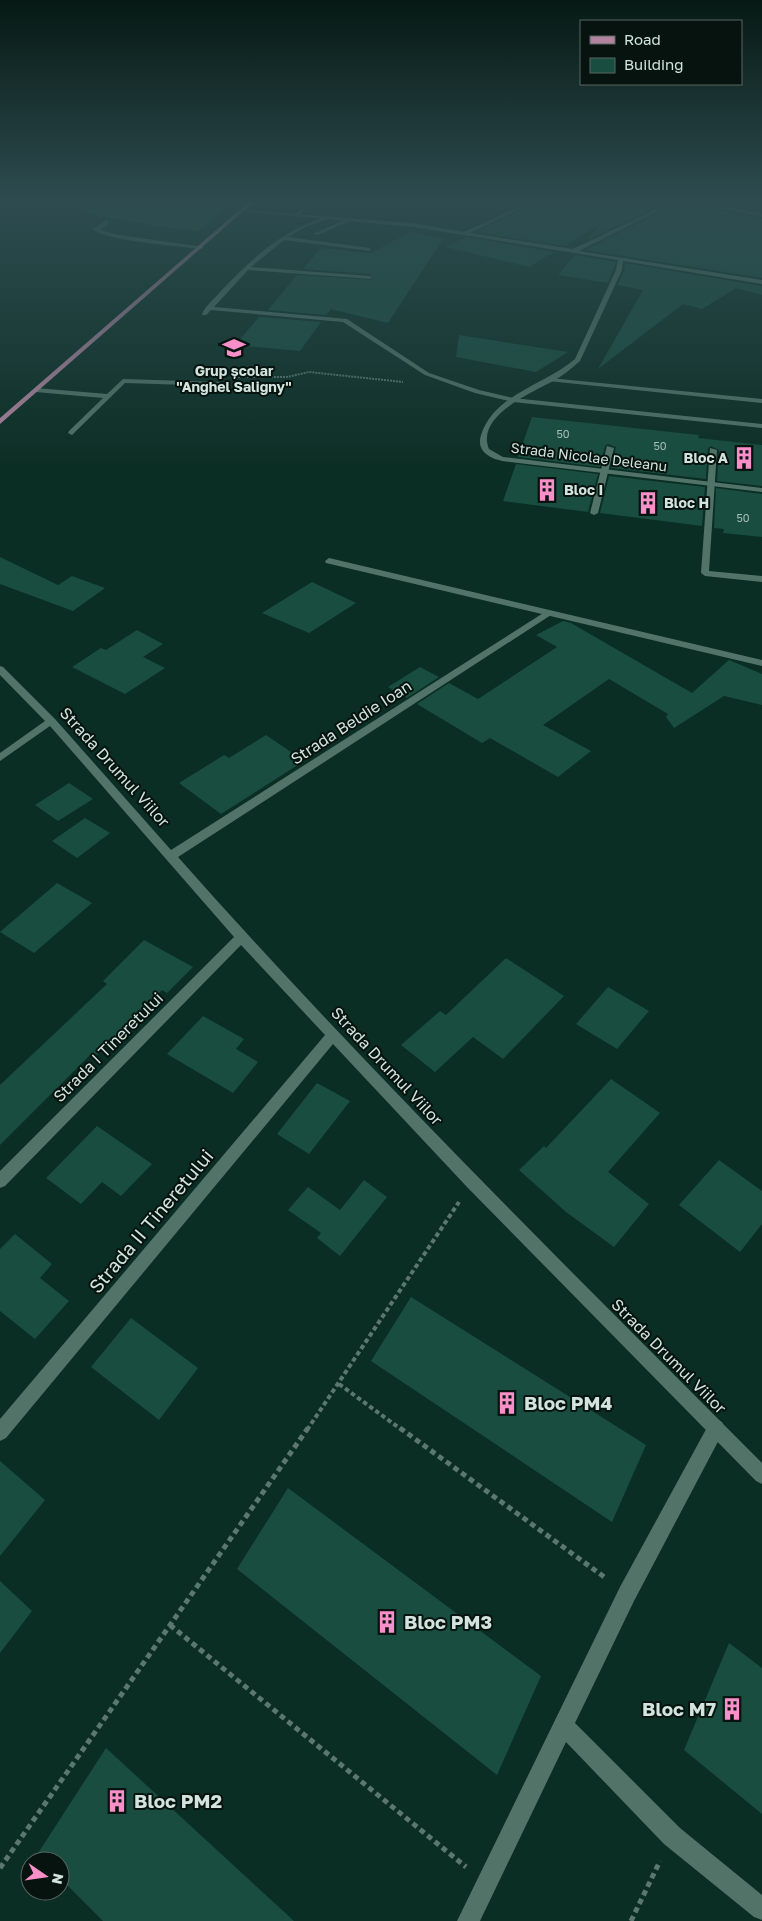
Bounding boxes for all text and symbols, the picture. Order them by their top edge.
legend [580,20,742,85]
text: Road [624,30,661,48]
text: Building [624,55,684,73]
school or university icon: Grup școlar "Anghel Saligny" [221,335,247,361]
place label: Grup școlar "Anghel Saligny" [176,362,292,395]
house number: 50 [556,427,570,440]
street label: Strada Nicolae Deleanu [510,438,668,475]
house number: 50 [653,439,667,452]
building icon: Bloc A [731,445,757,471]
place label: Bloc A [684,449,728,466]
building icon: Bloc I [534,477,560,503]
place label: Bloc I [564,481,603,498]
building icon: Bloc H [635,490,661,516]
place label: Bloc H [664,494,709,511]
house number: 50 [736,511,750,524]
street label: Strada Beldie Ioan [287,675,415,769]
street label: Strada Drumul Viilor [56,703,174,831]
street label: Strada I Tineretului [49,988,167,1106]
street label: Strada Drumul Viilor [327,1003,447,1129]
street label: Strada II Tineretului [84,1144,218,1297]
street label: Strada Drumul Viilor [607,1294,731,1418]
building icon: Bloc PM4 [494,1390,520,1416]
place label: Bloc PM4 [524,1391,612,1414]
building icon: Bloc PM3 [374,1609,400,1635]
place label: Bloc PM3 [404,1610,492,1633]
building icon: Bloc M7 [719,1696,745,1722]
place label: Bloc M7 [642,1697,716,1720]
building icon: Bloc PM2 [104,1788,130,1814]
place label: Bloc PM2 [134,1789,222,1812]
north arrow [20,1851,70,1901]
text: N [49,1872,68,1886]

